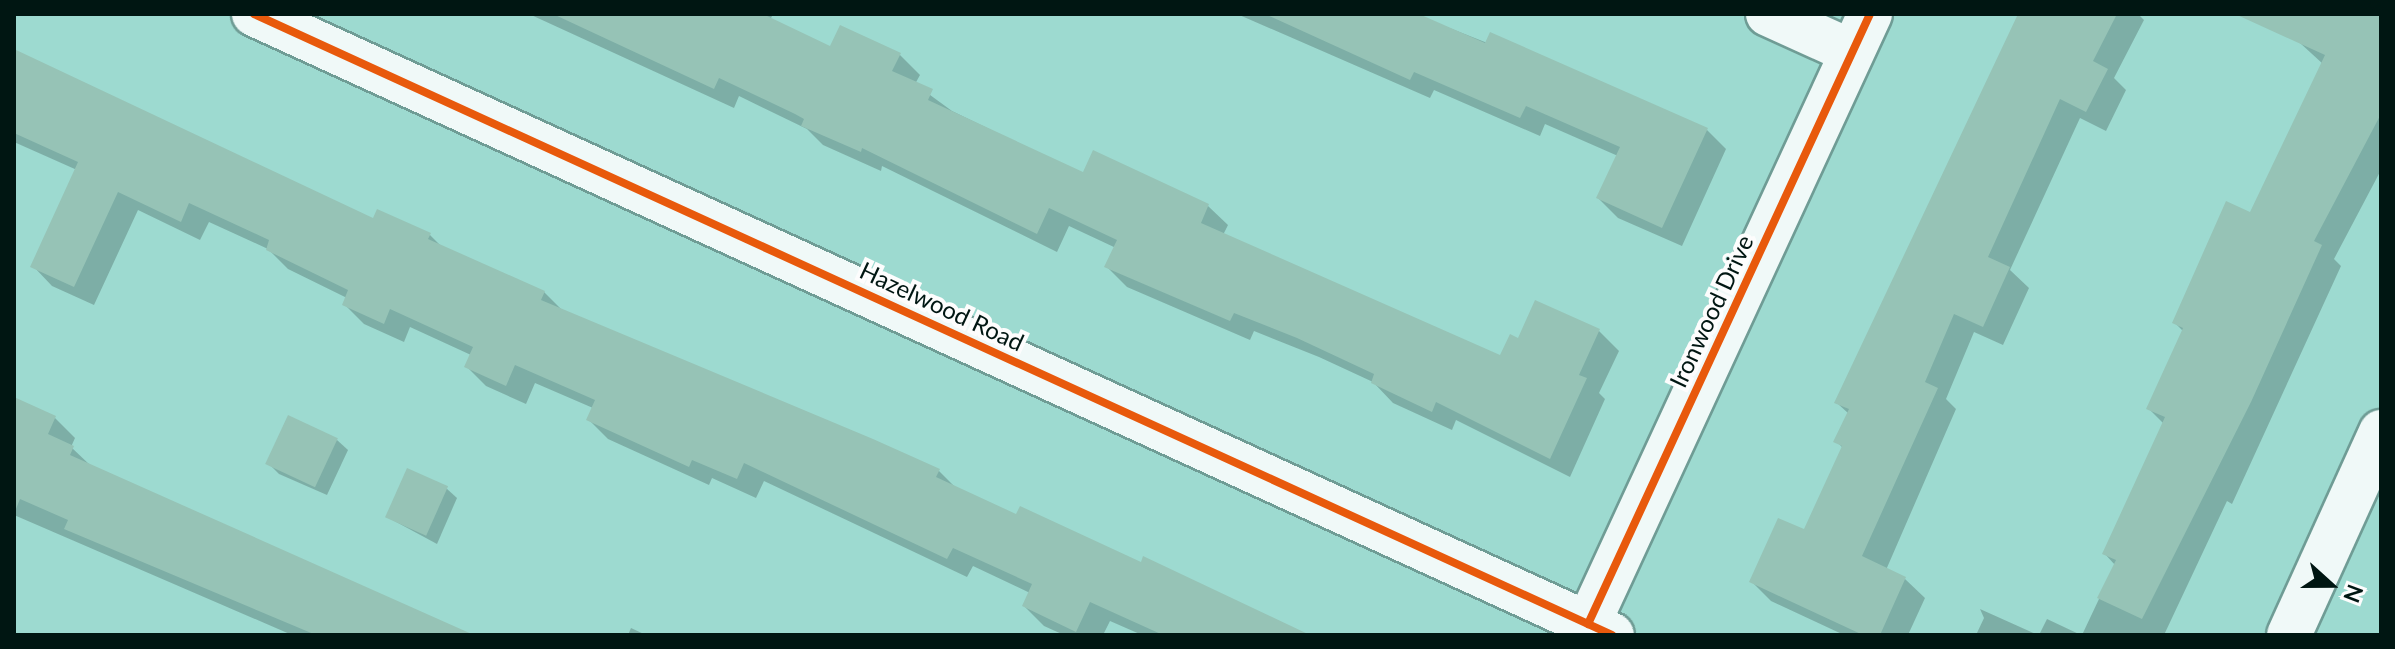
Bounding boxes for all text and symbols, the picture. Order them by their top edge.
street label: Ironwood Drive [1663,230,1759,392]
street label: Hazelwood Road [855,255,1029,357]
north arrow [2291,545,2371,625]
text: N [2338,581,2370,607]

